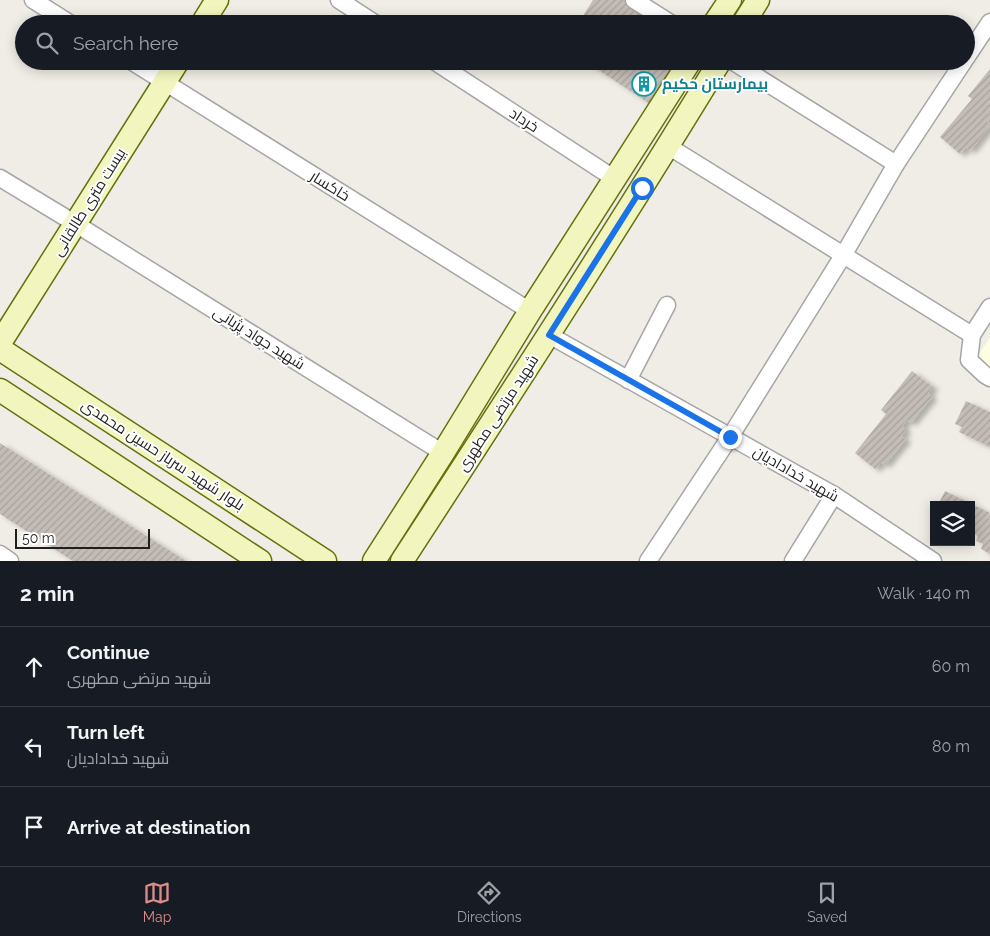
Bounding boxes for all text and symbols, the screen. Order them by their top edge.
search box [15,15,975,70]
icon: search [33,29,61,57]
text: Search here [73,32,179,54]
building icon: بیمارستان حکیم [631,71,657,97]
place label: بیمارستان حکیم [662,75,768,94]
street label: خرداد [506,104,542,136]
street label: بیست متری طالقانی [48,145,130,260]
street label: خاکسار [306,166,353,205]
route start [631,177,654,200]
street label: شهید جواد پژیانی [209,303,308,374]
street label: شهید مرتضی مطهری [454,351,543,475]
street label: بلوار شهید سرباز حسین محمدی [78,396,248,515]
route end [719,426,742,449]
street label: شهید خدادادیان [749,442,842,507]
map controls [930,501,975,546]
button: layers [930,501,975,546]
scale bar [15,526,150,549]
text: 50 m [22,530,55,546]
text: 2 min [20,581,74,606]
text: Walk · 140 m [877,584,970,603]
text: Continue [67,641,150,663]
icon: ahead [20,653,48,681]
text: 60 m [932,657,970,676]
text: شهید مرتضی مطهری [67,669,211,688]
text: Turn left [67,721,144,743]
icon: left [20,733,48,761]
text: 80 m [932,737,970,756]
text: شهید خدادادیان [67,749,169,768]
icon: arrive [20,813,48,841]
text: Arrive at destination [67,816,251,838]
tab: Map [143,879,171,925]
tab: Directions [457,879,522,925]
tab: Saved [807,879,847,925]

